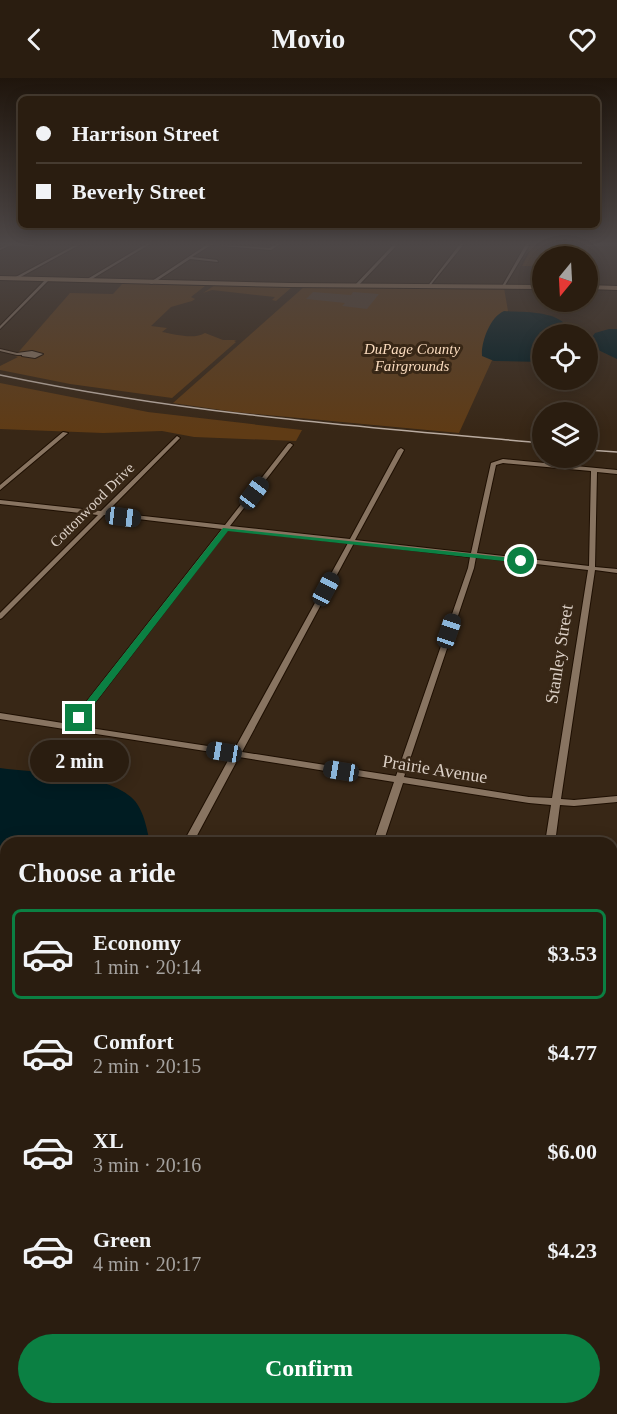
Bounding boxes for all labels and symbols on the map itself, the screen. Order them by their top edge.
north arrow [532,246,598,312]
park label: DuPage County Fairgrounds [363,341,460,374]
street label: Cottonwood Drive [47,459,138,550]
car [236,473,272,513]
car [104,506,142,528]
route start [507,547,534,574]
car [310,569,342,609]
street label: Stanley Street [541,603,577,705]
car [435,611,463,651]
route end [65,704,92,731]
callout: 2 min [29,739,128,781]
car [205,740,243,764]
street label: Prairie Avenue [381,751,489,787]
car [322,759,360,783]

